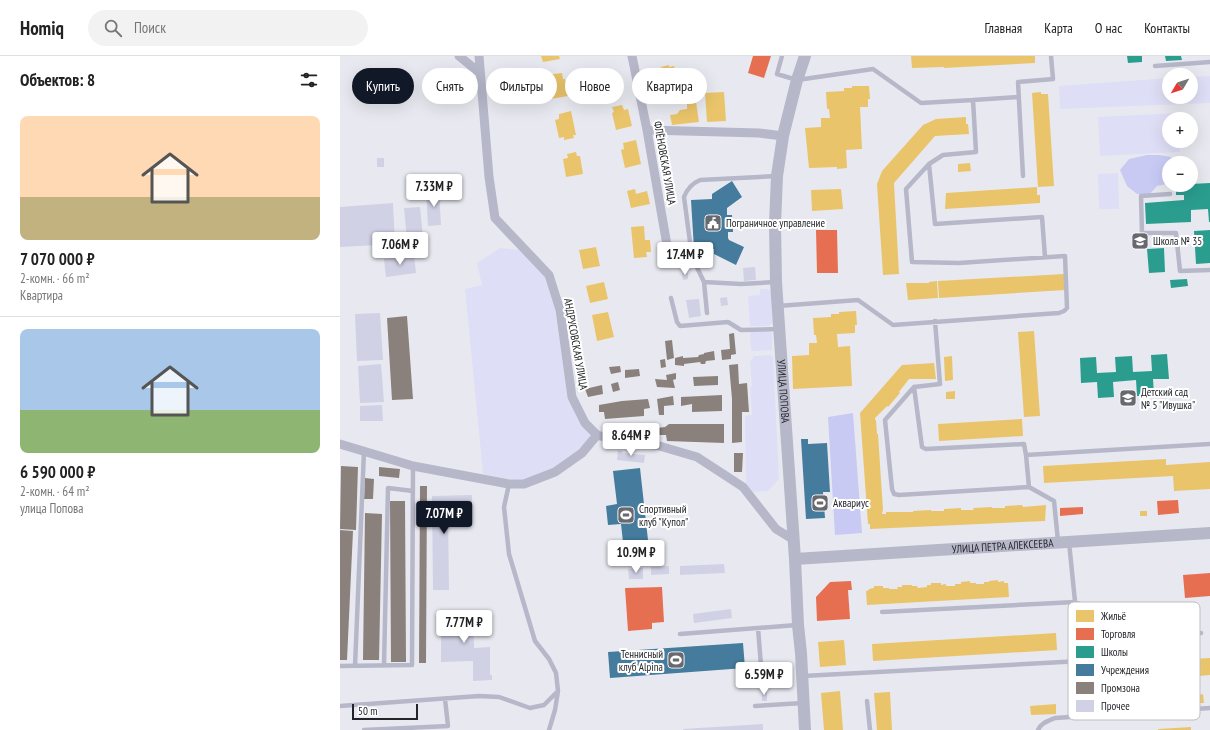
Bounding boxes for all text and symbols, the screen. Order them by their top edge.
search box [88,10,368,46]
text: Homiq [20,16,64,40]
icon: search [102,17,124,39]
text: Поиск [134,18,166,37]
text: Главная [984,19,1022,37]
text: Карта [1044,19,1073,37]
text: О нас [1095,19,1122,37]
text: Контакты [1144,19,1190,37]
chip: Купить [352,68,414,104]
chip: Снять [422,68,478,104]
chip: Фильтры [486,68,557,104]
chip: Новое [565,68,624,104]
chip: Квартира [632,68,707,104]
north arrow [1162,68,1198,104]
map controls [1162,68,1198,192]
text: Объектов: 8 [20,69,95,91]
icon: filters [298,69,320,91]
button: + [1162,112,1198,148]
street label: ФЛЁНОВСКАЯ УЛИЦА [651,120,679,207]
icon: home [134,142,206,214]
button: − [1162,156,1198,192]
pin: 7.33M ₽ [397,174,471,208]
text: 7.33M ₽ [415,178,453,195]
public building icon: Пограничное управление [703,213,723,233]
place label: Пограничное управление [726,216,825,230]
school or university icon: Школа № 35 [1130,231,1150,251]
pin: 7.06M ₽ [363,232,437,266]
place label: Школа № 35 [1153,234,1202,248]
text: 7.06M ₽ [381,236,419,253]
pin: 17.4M ₽ [648,242,722,276]
text: 17.4M ₽ [666,246,704,263]
text: 7 070 000 ₽ [20,248,95,270]
text: 2-комн. · 66 m² [20,270,90,287]
text: Квартира [20,287,63,304]
street label: АНДРУСОВСКАЯ УЛИЦА [561,297,591,392]
icon: home [134,355,206,427]
street label: УЛИЦА ПОПОВА [774,359,793,424]
place label: Детский сад № 5 "Ивушка" [1141,385,1195,412]
school or university icon: Детский сад № 5 "Ивушка" [1118,388,1138,408]
pin: 8.64M ₽ [594,423,668,457]
text: 8.64M ₽ [612,427,650,444]
text: 6 590 000 ₽ [20,461,95,483]
text: 2-комн. · 64 m² [20,483,90,500]
sports icon: Аквариус [810,493,830,513]
place label: Аквариус [833,496,869,510]
text: улица Попова [20,500,84,517]
pin: 7.07M ₽ [407,501,481,535]
place label: Спортивный клуб "Купол" [639,502,688,529]
text: 7.07M ₽ [425,505,463,522]
sports icon: Спортивный клуб "Купол" [616,505,636,525]
street label: УЛИЦА ПЕТРА АЛЕКСЕЕВА [951,536,1055,556]
pin: 10.9M ₽ [599,540,673,574]
text: 10.9M ₽ [617,544,655,561]
legend [1068,602,1200,720]
text: Жильё [1100,609,1127,623]
pin: 7.77M ₽ [427,610,501,644]
text: 7.77M ₽ [445,614,483,631]
text: Торговля [1101,627,1135,641]
text: Школы [1101,645,1128,659]
place label: Теннисный клуб Alpina [619,647,663,674]
sports icon: Теннисный клуб Alpina [666,650,686,670]
pin: 6.59M ₽ [727,662,801,696]
text: Учреждения [1101,663,1149,677]
text: 6.59M ₽ [745,666,783,683]
text: Промзона [1101,681,1140,695]
text: Прочее [1101,699,1130,713]
scale bar [352,702,418,721]
text: 50 m [358,704,377,718]

